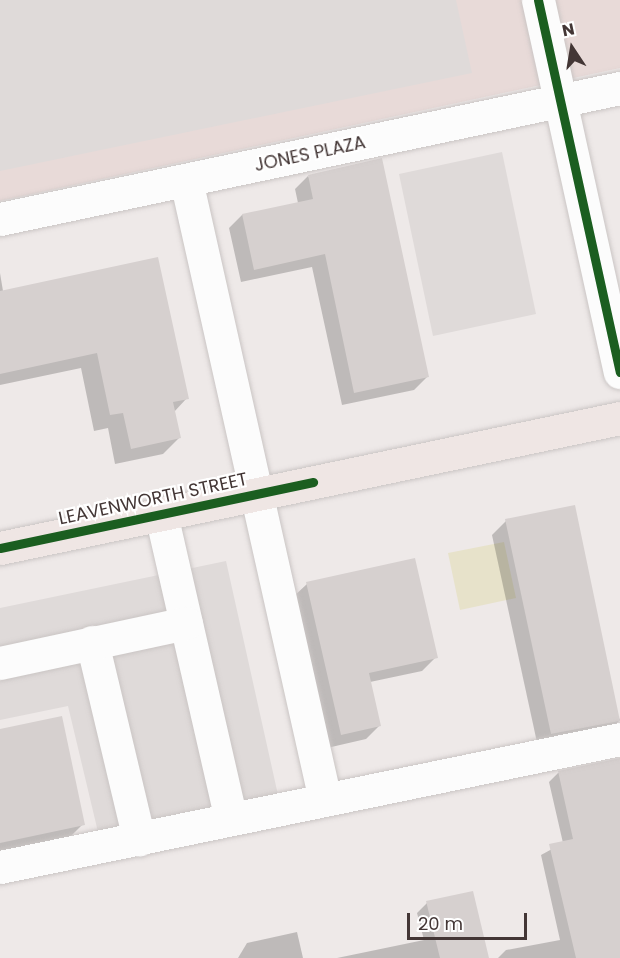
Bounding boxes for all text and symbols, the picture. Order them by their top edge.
text: N [560,17,576,42]
north arrow [542,18,602,78]
street label: JONES PLAZA [252,132,368,176]
street label: LEAVENWORTH STREET [57,468,249,530]
scale bar [410,901,530,939]
text: 20 m [418,911,463,936]

